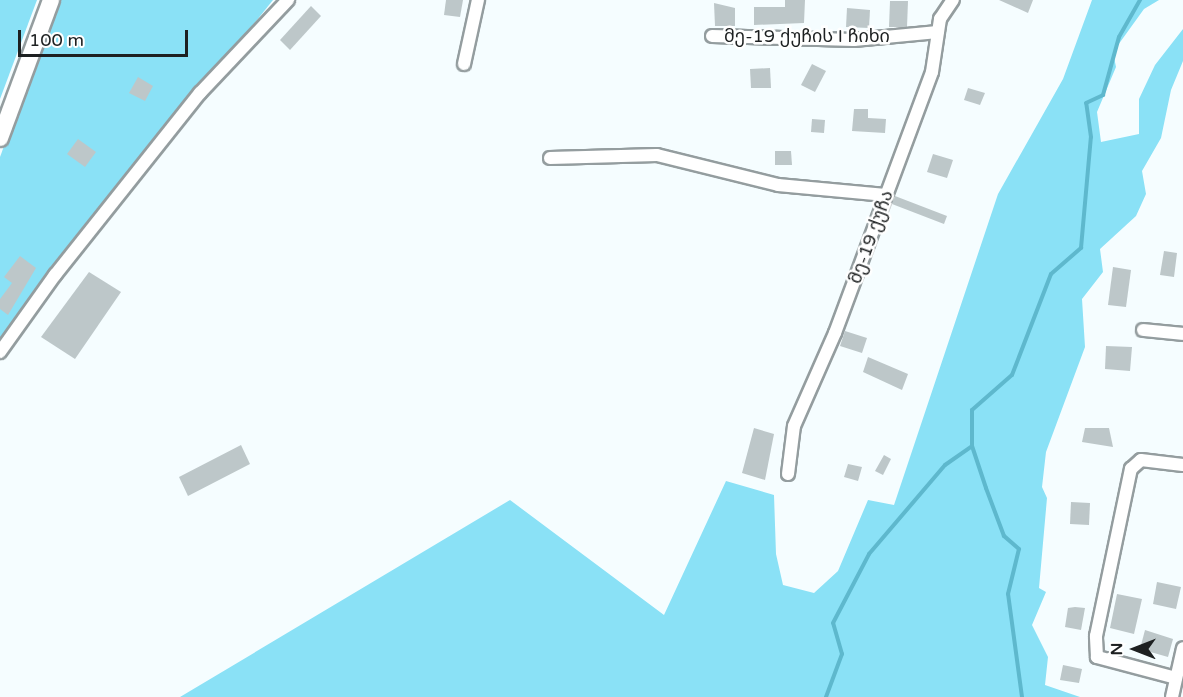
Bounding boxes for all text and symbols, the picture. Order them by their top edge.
scale bar [21,18,190,56]
street label: მე-19 ქუჩის I ჩიხი [724,25,890,47]
text: 100 m [29,29,84,51]
street label: მე-19 ქუჩა [844,187,898,287]
north arrow [1105,619,1165,679]
text: N [1107,643,1127,655]

